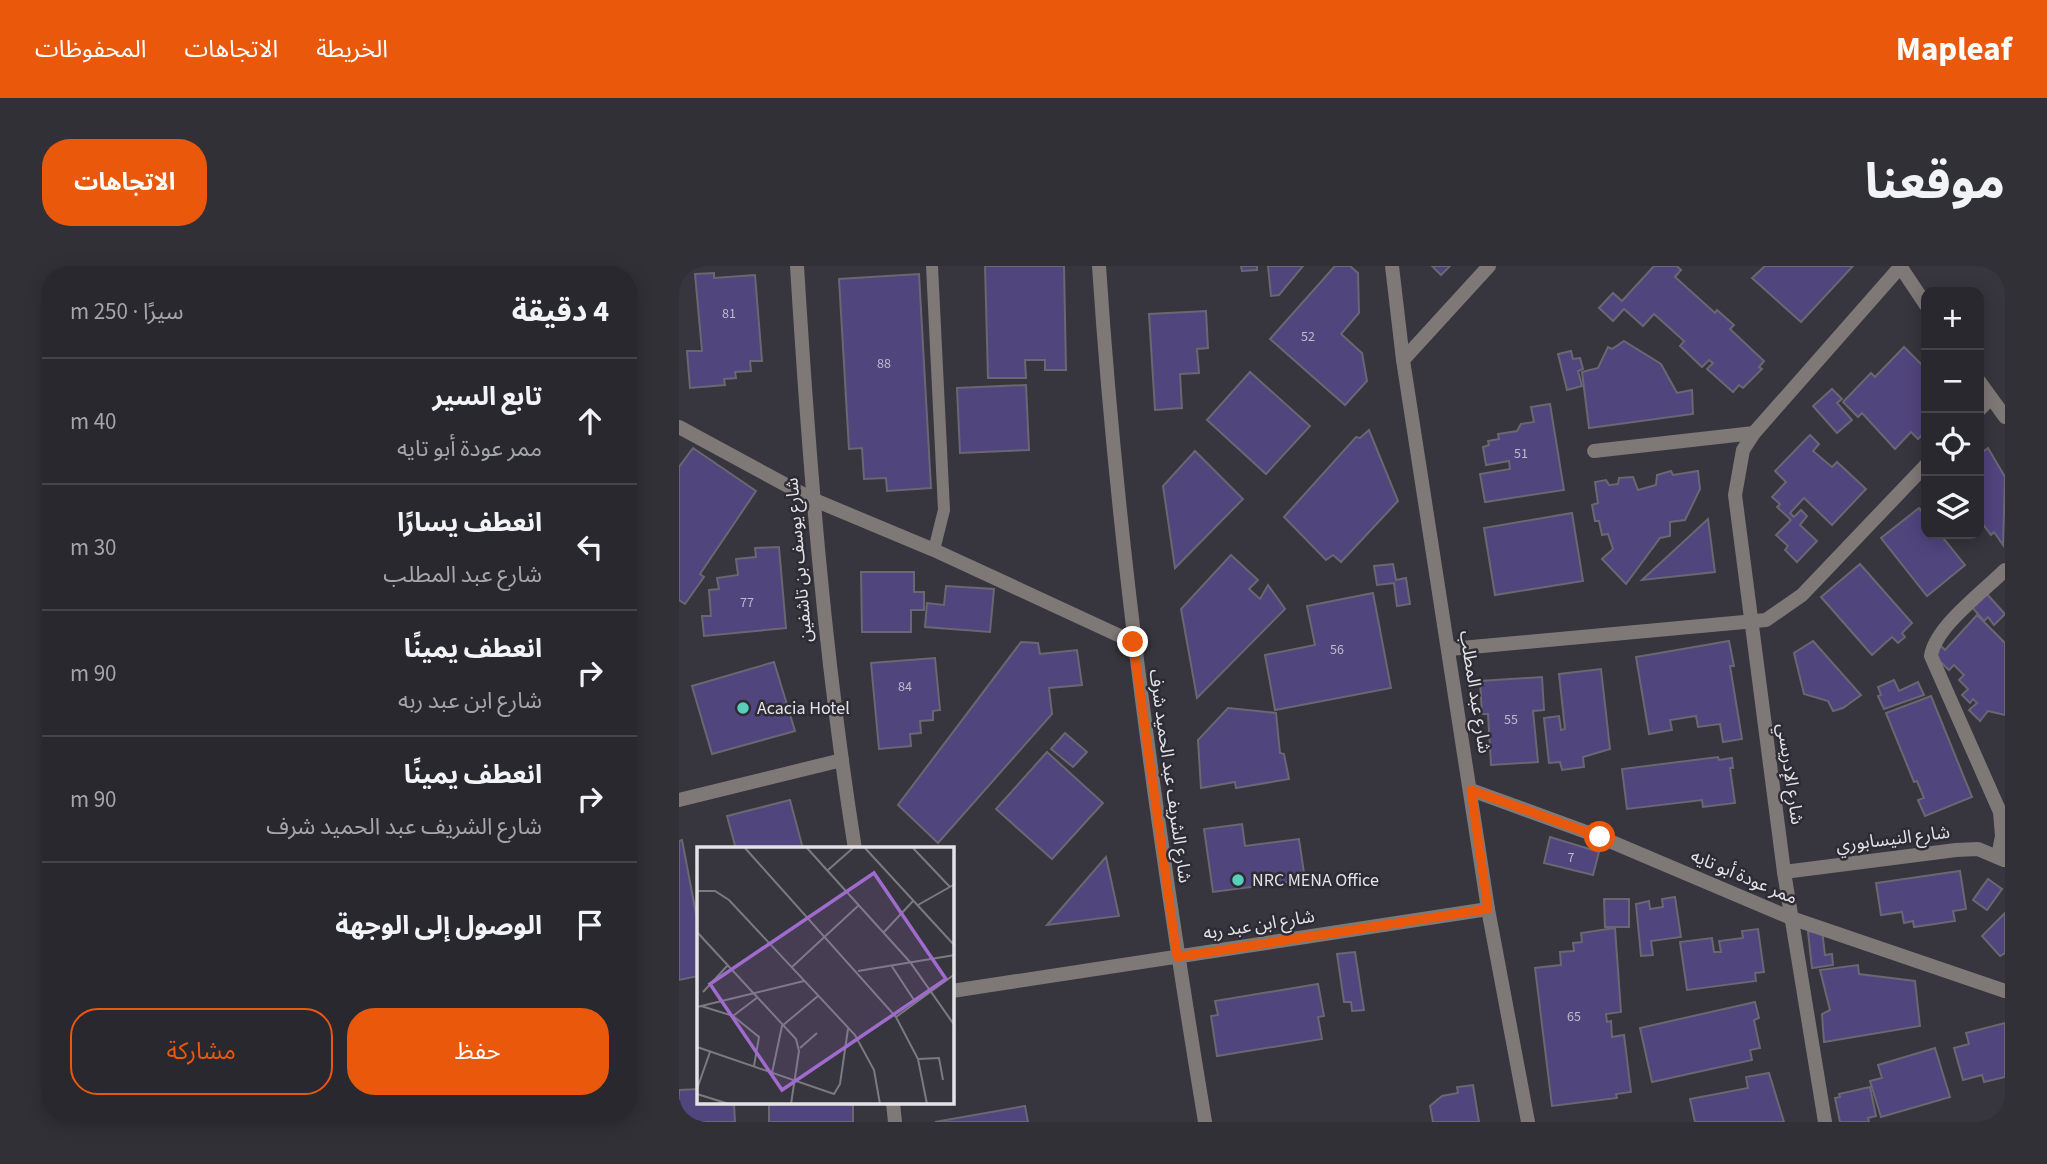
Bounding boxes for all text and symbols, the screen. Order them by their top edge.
text: Mapleaf [1896,26,2012,73]
text: المحفوظات [35,32,146,67]
text: الاتجاهات [184,32,278,67]
text: الخريطة [316,32,388,67]
button: الاتجاهات [42,139,207,226]
text: موقعنا [1865,148,2005,218]
map controls [1921,287,1984,539]
button: + [1921,287,1984,350]
text: 4 دقيقة [512,290,609,333]
text: سيرًا · 250 m [70,295,184,328]
house number: 81 [722,304,736,324]
house number: 52 [1301,327,1315,347]
button: − [1921,350,1984,413]
house number: 88 [877,354,891,374]
text: تابع السير [432,378,542,415]
icon: ahead [571,402,609,440]
text: 40 m [70,405,117,438]
button: locate [1921,413,1984,476]
text: ممر عودة أبو تايه [397,432,542,465]
house number: 51 [1514,444,1528,464]
button: layers [1921,476,1984,539]
street label: شارع يوسف بن تاشفين [779,477,820,643]
text: انعطف يسارًا [397,504,542,541]
icon: left [571,528,609,566]
text: 30 m [70,531,117,564]
text: شارع عبد المطلب [383,558,542,591]
house number: 77 [740,593,754,613]
route end [1117,626,1148,657]
street label: شارع عبد المطلب [1452,629,1497,756]
text: انعطف يمينًا [404,630,542,667]
house number: 56 [1330,640,1344,660]
icon: right [571,654,609,692]
text: 90 m [70,657,117,690]
street label: شارع الشريف عبد الحميد شرف [1142,667,1197,885]
house number: 84 [898,677,912,697]
text: شارع ابن عبد ربه [398,684,542,717]
place label: Acacia Hotel [757,696,850,721]
marker: Acacia Hotel [735,700,751,716]
house number: 55 [1504,710,1518,730]
street label: شارع الإدريسي [1770,722,1809,826]
text: انعطف يمينًا [404,756,542,793]
icon: right [571,780,609,818]
text: 90 m [70,783,117,816]
text: شارع الشريف عبد الحميد شرف [266,810,542,843]
street label: شارع النيسابوري [1835,820,1952,859]
route start [1584,821,1615,852]
street label: ممر عودة أبو تايه [1687,843,1801,911]
inset map [697,847,954,1104]
house number: 7 [1568,848,1575,868]
place label: NRC MENA Office [1252,868,1379,893]
marker: NRC MENA Office [1230,872,1246,888]
street label: شارع ابن عبد ربه [1201,904,1317,947]
icon: arrive [571,906,609,944]
text: الوصول إلى الوجهة [335,907,542,944]
house number: 65 [1567,1007,1581,1027]
button: مشاركة [70,1008,333,1095]
button: حفظ [347,1008,609,1095]

